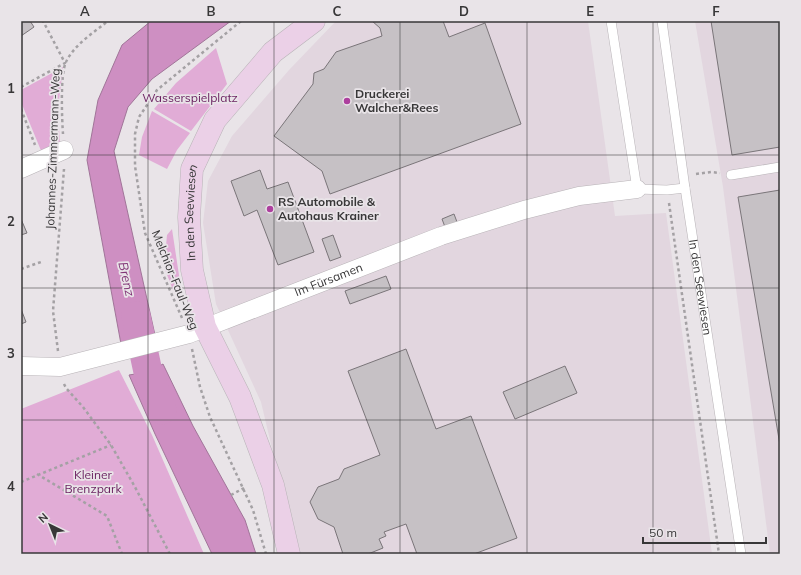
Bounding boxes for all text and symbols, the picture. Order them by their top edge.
text: A [80,3,90,19]
text: B [207,3,216,19]
text: C [333,3,342,19]
text: D [459,3,469,19]
text: E [586,3,594,19]
text: F [712,3,720,19]
street label: Johannes-Zimmermann-Weg [42,68,63,230]
text: 1 [7,80,15,96]
place label: Druckerei Walcher&Rees [355,86,438,115]
park label: Wasserspielplatz [142,90,238,105]
marker: Druckerei Walcher&Rees [342,96,352,106]
street label: In den Seewiesen [181,161,200,262]
place label: RS Automobile & Autohaus Krainer [278,194,379,223]
marker: RS Automobile & Autohaus Krainer [265,204,275,214]
text: 2 [7,213,15,229]
street label: Melchior-Faul-Weg [149,228,202,332]
street label: In den Seewiesen [686,238,715,336]
street label: Im Fürsamen [292,259,365,299]
water label: Brenz [115,260,139,298]
text: 3 [7,345,15,361]
park label: Kleiner Brenzpark [64,467,122,496]
text: 4 [7,478,15,494]
north arrow [30,505,70,545]
text: N [35,510,51,526]
scale bar [643,519,766,545]
text: 50 m [649,525,677,540]

